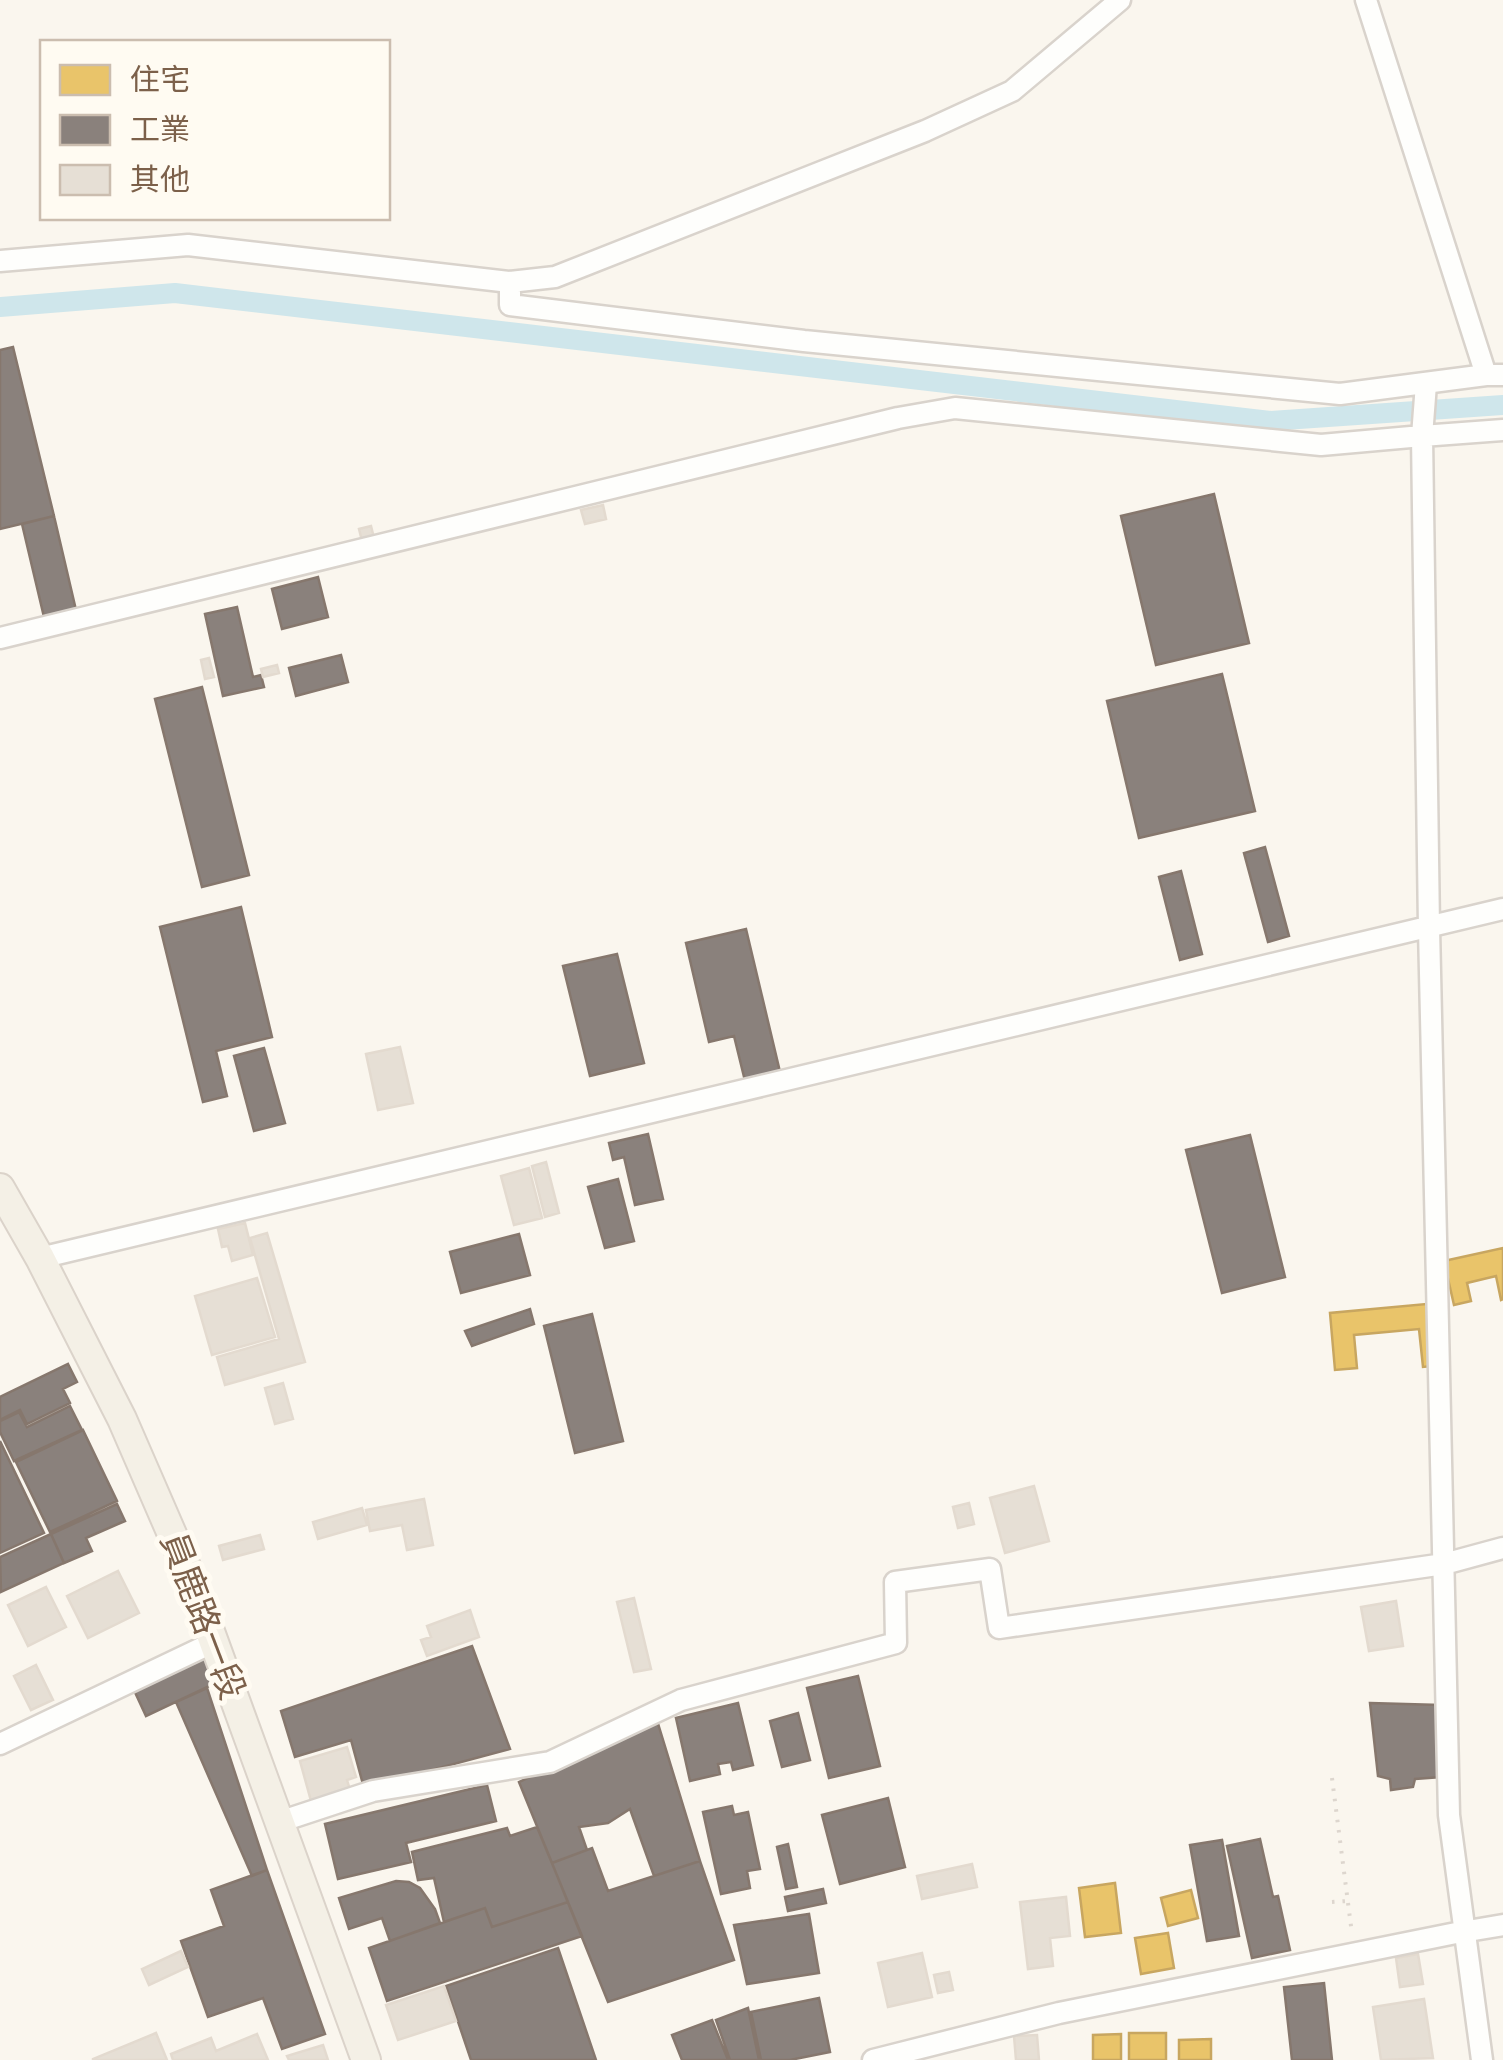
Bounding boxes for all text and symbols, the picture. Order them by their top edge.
legend [40,40,390,220]
text: 住宅 [130,60,190,99]
text: 工業 [130,110,190,149]
text: 其他 [130,160,190,199]
street label: 員鹿路一段 [151,1526,255,1706]

